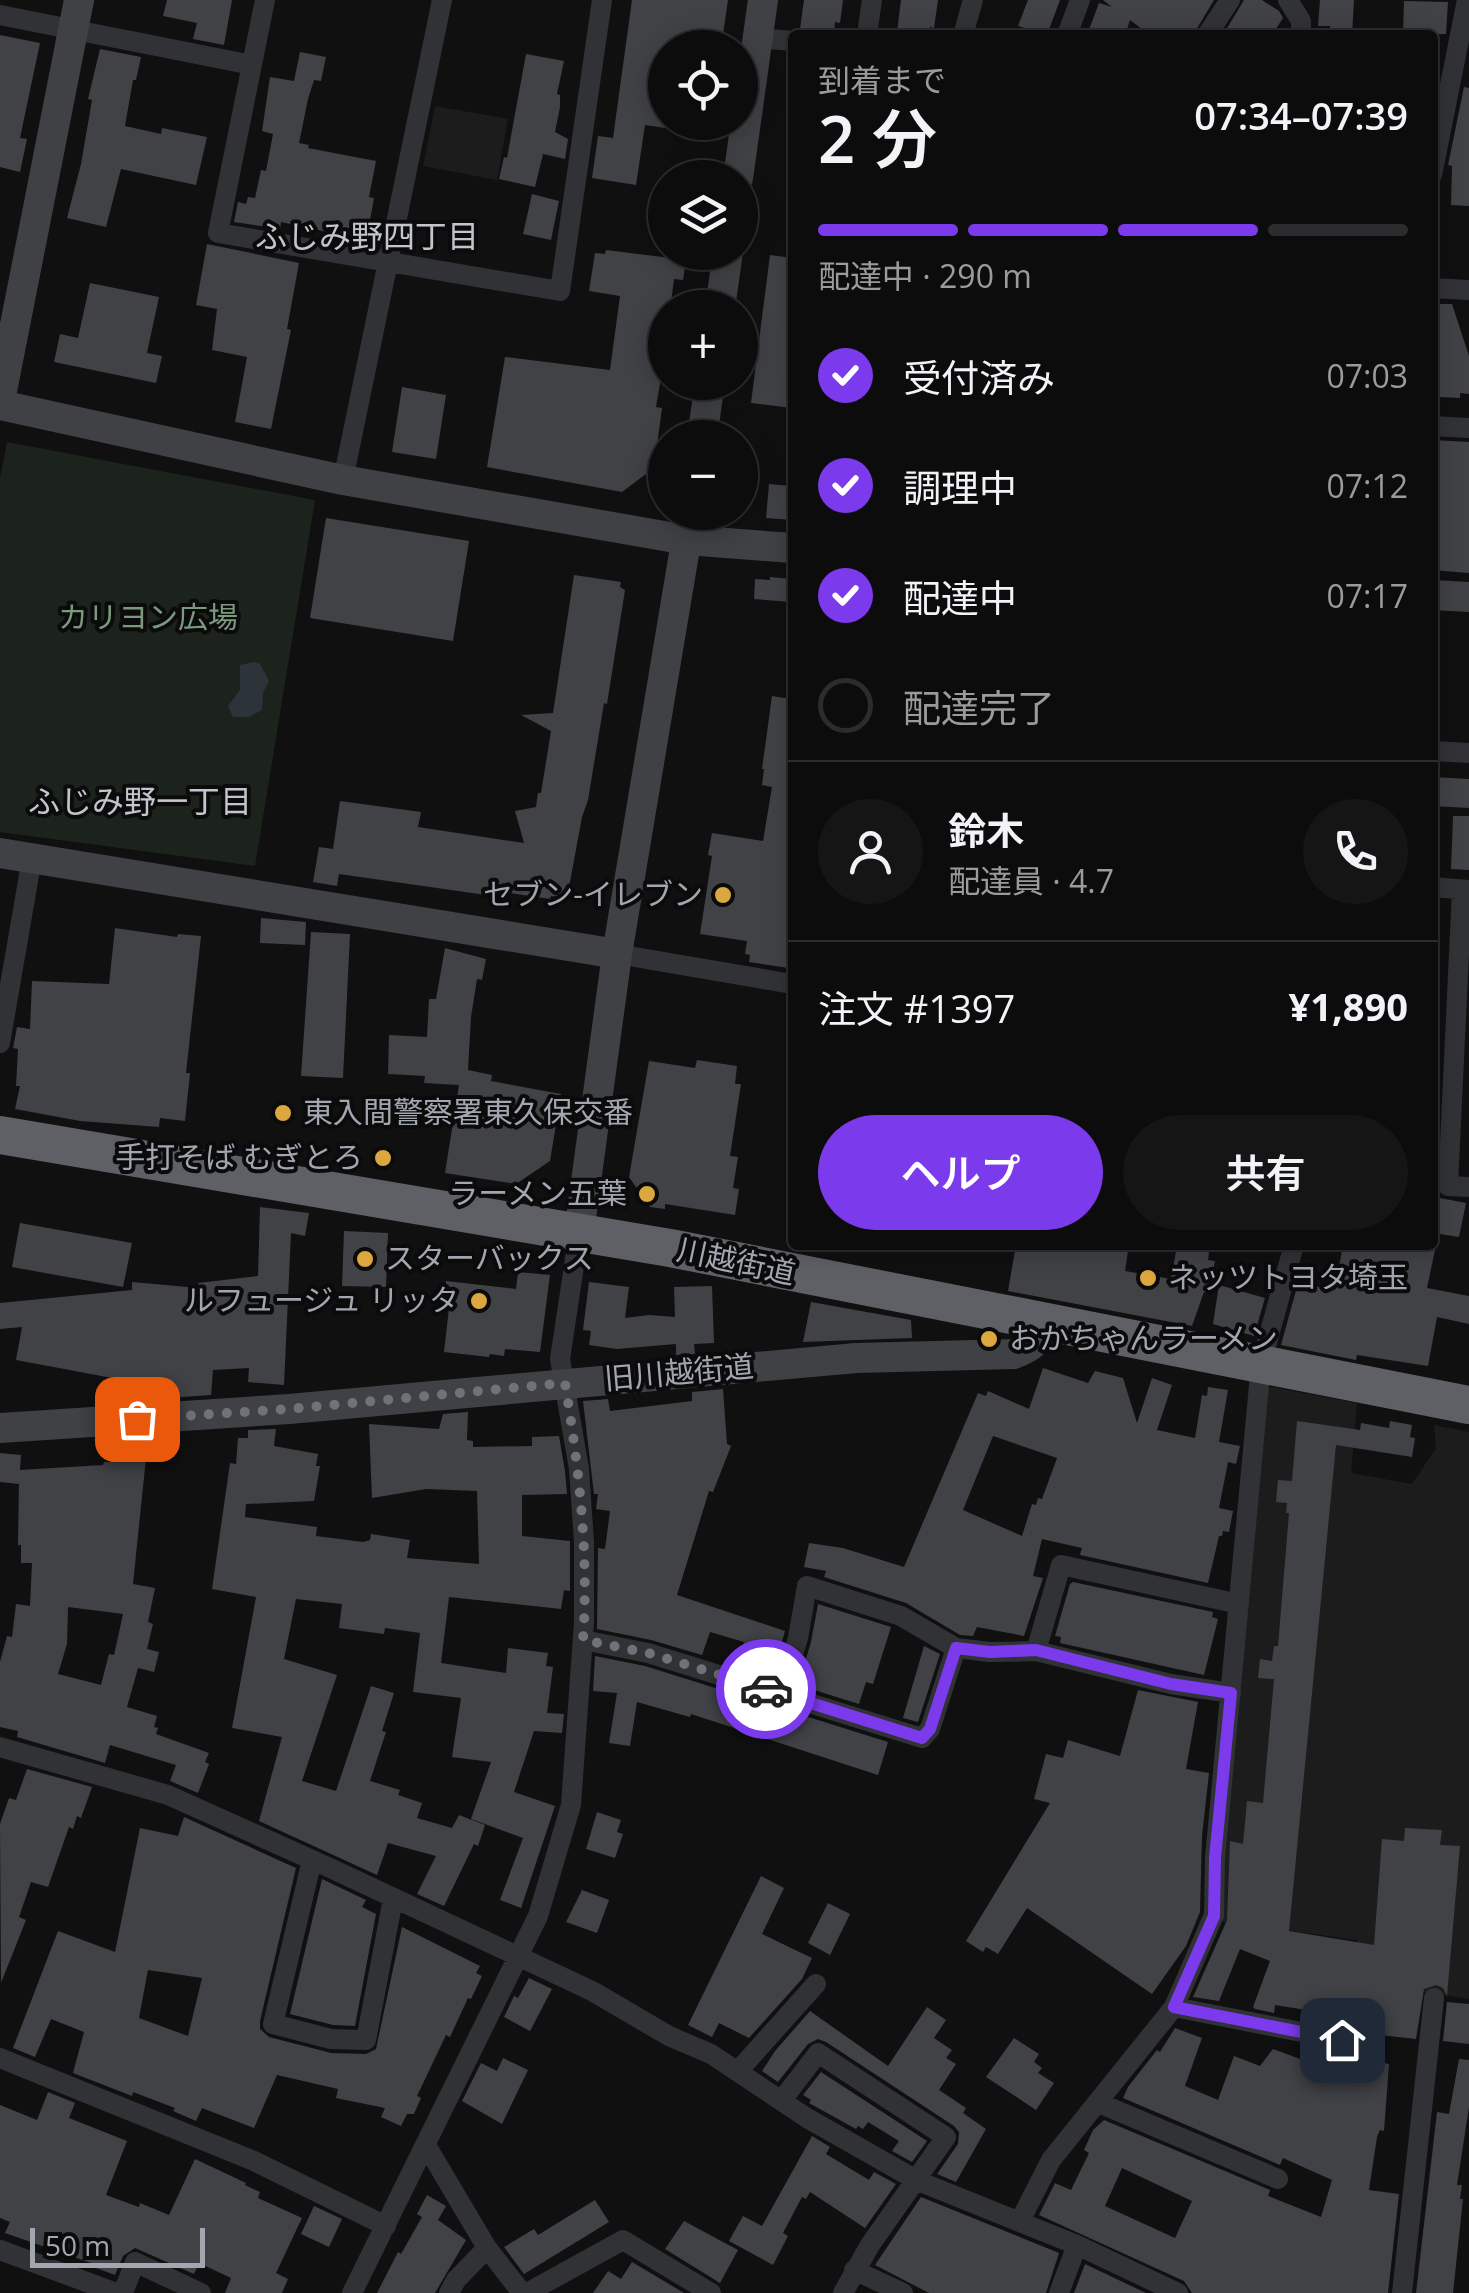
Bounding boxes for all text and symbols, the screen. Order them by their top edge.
map controls [648,30,758,530]
button: locate [648,30,758,140]
text: 到着まで [818,58,946,101]
text: 07:34–07:39 [1194,89,1408,141]
text: 2 分 [818,94,937,182]
button: layers [648,160,758,270]
district label: ふじみ野四丁目 [255,214,479,257]
text: 配達中 · 290 m [818,254,1032,297]
button: + [648,290,758,400]
icon: check [818,348,873,403]
text: 受付済み [903,351,1055,403]
text: 07:03 [1326,354,1408,397]
button: − [648,420,758,530]
icon: check [818,458,873,513]
text: 調理中 [903,461,1017,513]
text: 07:12 [1326,464,1408,507]
icon: check [818,568,873,623]
text: 配達中 [903,571,1017,623]
text: 07:17 [1326,574,1408,617]
park label: カリヨン広場 [58,596,238,637]
text: 配達完了 [903,681,1055,733]
district label: ふじみ野一丁目 [28,779,252,822]
button: person [818,799,923,904]
button: phone [1303,799,1408,904]
text: 鈴木 [948,804,1024,856]
text: 配達員 · 4.7 [948,859,1114,902]
place label: セブン-イレブン [483,873,703,914]
marker: セブン-イレブン [712,884,734,906]
text: ¥1,890 [1289,980,1408,1032]
text: 注文 #1397 [818,982,1015,1034]
place label: 東入間警察署東久保交番 [303,1091,633,1132]
marker: 東入間警察署東久保交番 [272,1102,294,1124]
button: ヘルプ [818,1115,1103,1230]
button: 共有 [1123,1115,1408,1230]
place label: 手打そば むぎとろ [115,1136,363,1177]
marker: 手打そば むぎとろ [372,1147,394,1169]
place label: ラーメン五葉 [448,1172,627,1213]
marker: ラーメン五葉 [636,1183,658,1205]
street label: 川越街道 [673,1228,799,1293]
place label: スターバックス [385,1237,594,1278]
marker: スターバックス [354,1248,376,1270]
place label: ネッツトヨタ埼玉 [1168,1256,1408,1297]
marker: ネッツトヨタ埼玉 [1137,1267,1159,1289]
place label: ルフュージュ リッタ [184,1279,459,1320]
marker: ルフュージュ リッタ [468,1290,490,1312]
place label: おかちゃんラーメン [1009,1317,1278,1358]
marker: おかちゃんラーメン [978,1328,1000,1350]
street label: 旧川越街道 [602,1345,755,1398]
pin [95,1377,180,1462]
icon: bag [110,1392,165,1447]
courier [716,1639,816,1739]
icon: car [739,1662,794,1717]
pin [1300,1998,1385,2083]
icon: home [1315,2013,1370,2068]
scale bar [30,2223,205,2268]
text: 50 m [45,2226,110,2264]

